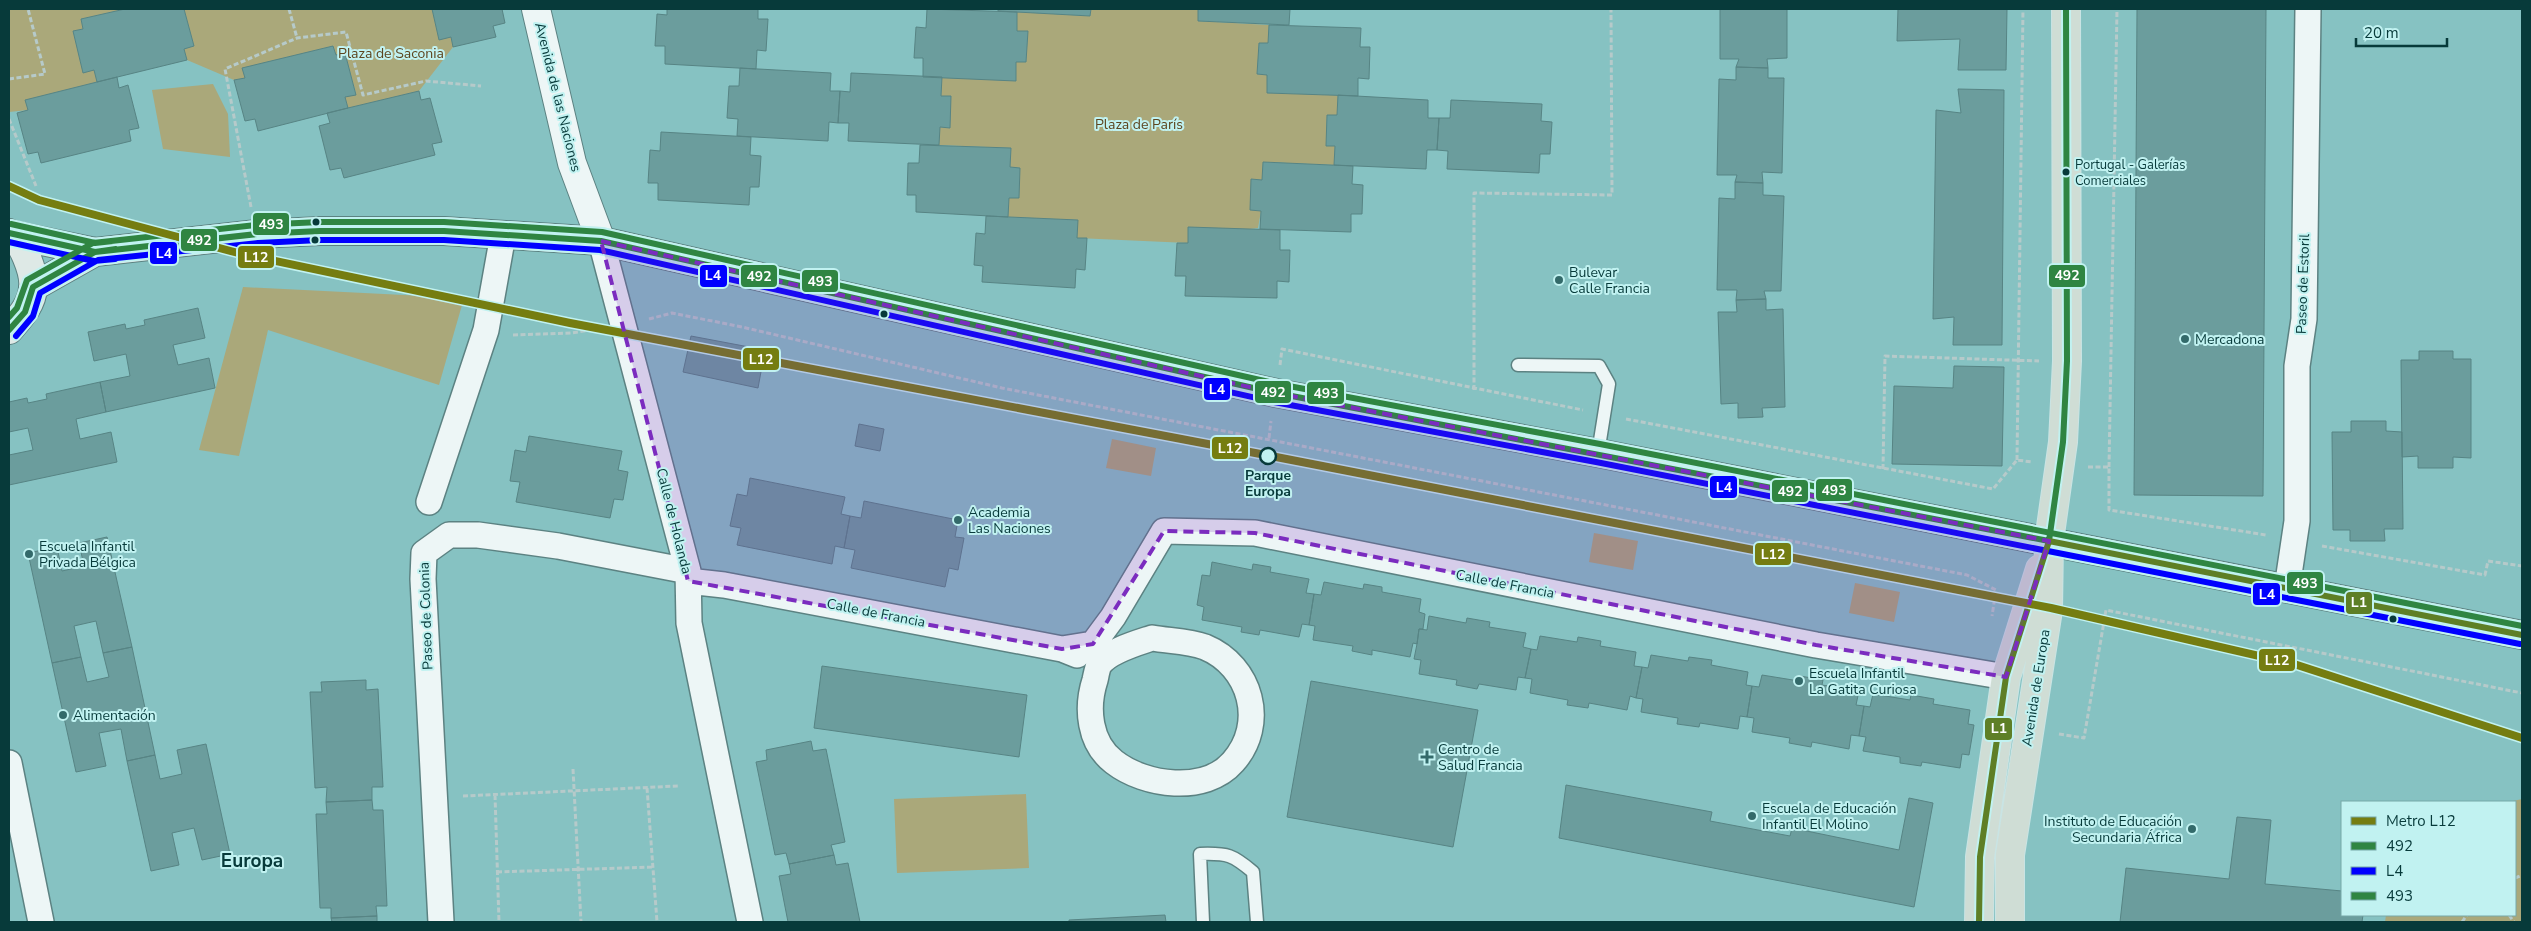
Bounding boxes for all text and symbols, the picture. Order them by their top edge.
scale bar [2356,15,2447,47]
street label: Avenida de las Naciones [530,20,586,174]
text: 20 m [2364,23,2399,43]
park label: Plaza de Saconia [338,44,444,63]
park label: Plaza de París [1095,115,1183,134]
place label: Portugal - Galerías Comerciales [2075,156,2185,190]
marker: Portugal - Galerías Comerciales [2061,167,2071,177]
line badge: 493 [252,212,290,236]
text: 493 [258,215,284,234]
unlabelled marker [311,217,321,227]
line badge: 492 [180,228,218,252]
text: 492 [186,231,212,250]
street label: Paseo de Estoril [2292,233,2314,335]
unlabelled marker [310,235,320,245]
line badge: L4 [149,241,178,265]
text: L4 [156,244,173,263]
line badge: L12 [237,245,275,269]
text: L12 [244,248,268,267]
place label: Bulevar Calle Francia [1569,263,1650,298]
line badge: L4 [699,264,728,288]
line badge: 492 [740,264,778,288]
line badge: 492 [2048,264,2086,288]
text: L4 [705,266,722,285]
text: 492 [2054,266,2080,285]
text: 492 [746,267,772,286]
line badge: 493 [801,269,839,293]
text: 493 [807,272,833,291]
marker: Bulevar Calle Francia [1553,274,1565,286]
unlabelled marker [879,309,889,319]
place label: Mercadona [2195,330,2265,349]
marker: Mercadona [2179,333,2191,345]
line badge: L12 [742,347,780,371]
text: L12 [749,350,773,369]
line badge: L4 [1203,377,1231,401]
text: L4 [1209,380,1226,399]
line badge: 492 [1254,380,1292,404]
line badge: 493 [1306,381,1345,405]
text: 492 [1260,383,1286,402]
text: 493 [1313,384,1339,403]
line badge: L12 [1211,436,1249,460]
text: L12 [1218,439,1242,458]
marker: Parque Europa [1259,447,1277,465]
street label: Calle de Holanda [652,466,696,576]
place label: Parque Europa [1245,466,1291,501]
line badge: L4 [1709,475,1738,499]
text: L4 [1716,478,1733,497]
line badge: 493 [1815,478,1853,502]
line badge: 492 [1771,479,1809,503]
text: 493 [1821,481,1847,500]
text: 492 [1777,482,1803,501]
place label: Academia Las Naciones [968,503,1051,538]
marker: Academia Las Naciones [952,514,964,526]
place label: Escuela Infantil Privada Bélgica [39,537,136,572]
line badge: L12 [1754,542,1792,566]
text: L12 [1761,545,1785,564]
marker: Escuela Infantil Privada Bélgica [23,548,35,560]
street label: Paseo de Colonia [415,562,437,670]
street label: Calle de Francia [1454,565,1556,603]
line badge: 493 [2286,571,2324,595]
text: 493 [2292,574,2318,593]
line badge: L4 [2252,582,2281,606]
text: L4 [2259,585,2276,604]
line badge: L1 [2345,591,2373,615]
text: L1 [2351,593,2367,612]
street label: Calle de Francia [825,594,927,632]
unlabelled marker [2388,614,2398,624]
street label: Avenida de Europa [2017,628,2055,748]
line badge: L12 [2258,648,2296,672]
text: L12 [2265,651,2289,670]
place label: Escuela Infantil La Gatita Curiosa [1809,664,1917,699]
marker: Escuela Infantil La Gatita Curiosa [1793,675,1805,687]
place label: Alimentación [73,706,156,725]
marker: Alimentación [57,709,69,721]
line badge: L1 [1984,717,2013,741]
text: L1 [1991,719,2007,738]
place label: Centro de Salud Francia [1438,740,1523,775]
marker: Centro de Salud Francia [1420,750,1434,764]
place label: Escuela de Educación Infantil El Molino [1762,799,1896,834]
legend [2341,801,2516,916]
marker: Escuela de Educación Infantil El Molino [1746,810,1758,822]
text: Metro L12 [2386,811,2456,831]
place label: Instituto de Educación Secundaria África [2044,812,2182,847]
marker: Instituto de Educación Secundaria África [2186,823,2198,835]
text: 492 [2386,836,2413,856]
district label: Europa [221,848,283,874]
text: L4 [2386,861,2403,881]
text: 493 [2386,886,2413,906]

